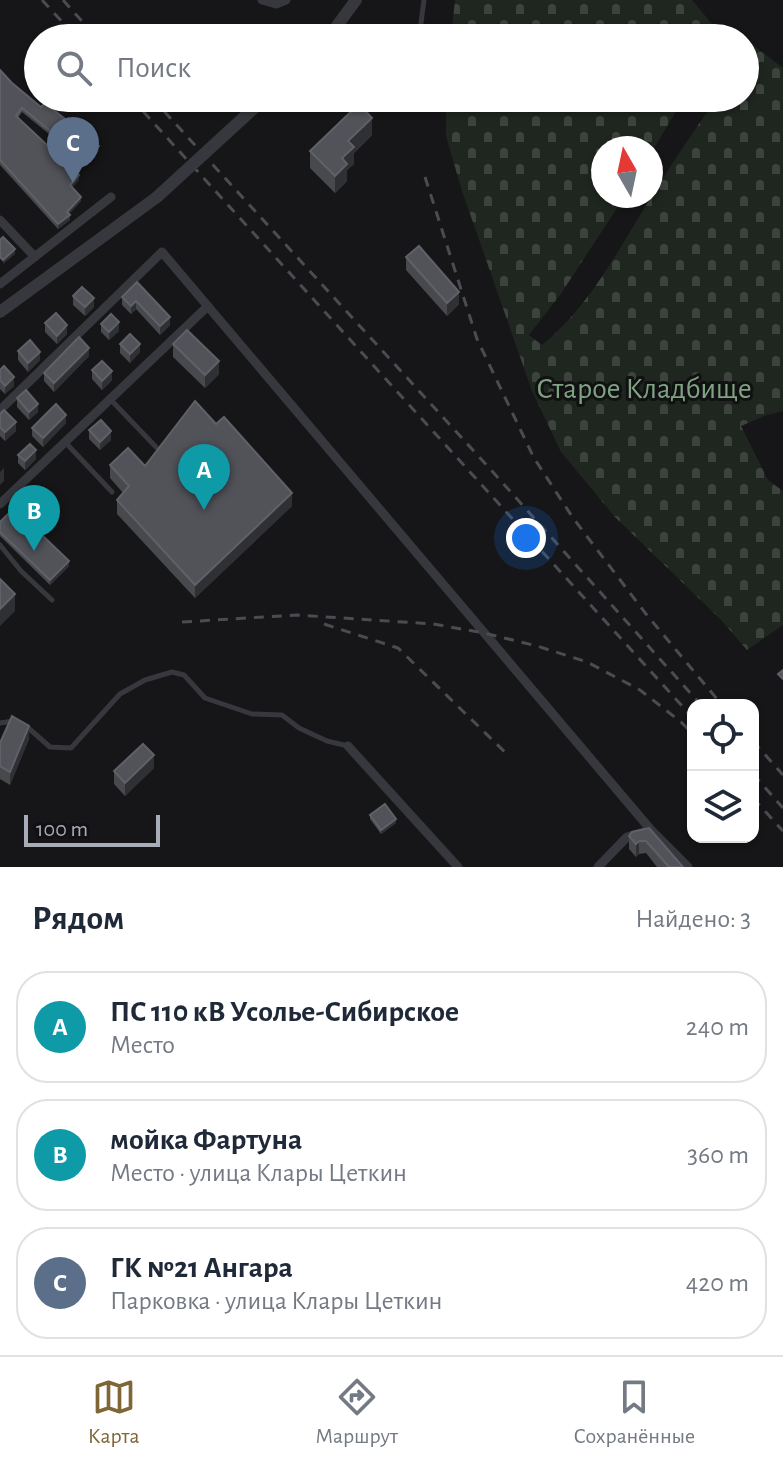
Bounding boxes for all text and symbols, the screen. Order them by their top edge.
search box [24,24,759,112]
icon: search [52,46,96,90]
text: Поиск [116,53,191,83]
pin: C [47,117,99,183]
north arrow [591,136,663,208]
park label: Старое Кладбище [536,374,752,404]
pin: A [178,444,230,510]
pin: B [8,485,60,551]
your location [506,518,546,558]
map controls [687,699,759,843]
button: locate [687,699,759,771]
button: layers [687,771,759,843]
scale bar [24,811,160,847]
text: 100 m [36,818,88,840]
text: Рядом [32,902,124,936]
text: Найдено: 3 [635,906,751,932]
text: ПС 110 кВ Усолье-Сибирское [110,997,459,1027]
text: A [52,1014,68,1040]
text: 240 m [686,1014,749,1040]
text: Место [110,1032,175,1058]
text: мойка Фартуна [110,1125,302,1155]
text: B [52,1142,68,1168]
text: 360 m [687,1142,749,1168]
text: Место · улица Клары Цеткин [110,1160,407,1186]
text: ГК №21 Ангара [110,1253,293,1283]
text: C [53,1270,67,1296]
text: 420 m [686,1270,749,1296]
text: Парковка · улица Клары Цеткин [110,1288,442,1314]
tab: Карта [88,1375,139,1449]
tab: Маршрут [315,1375,398,1449]
tab: Сохранённые [574,1375,695,1449]

